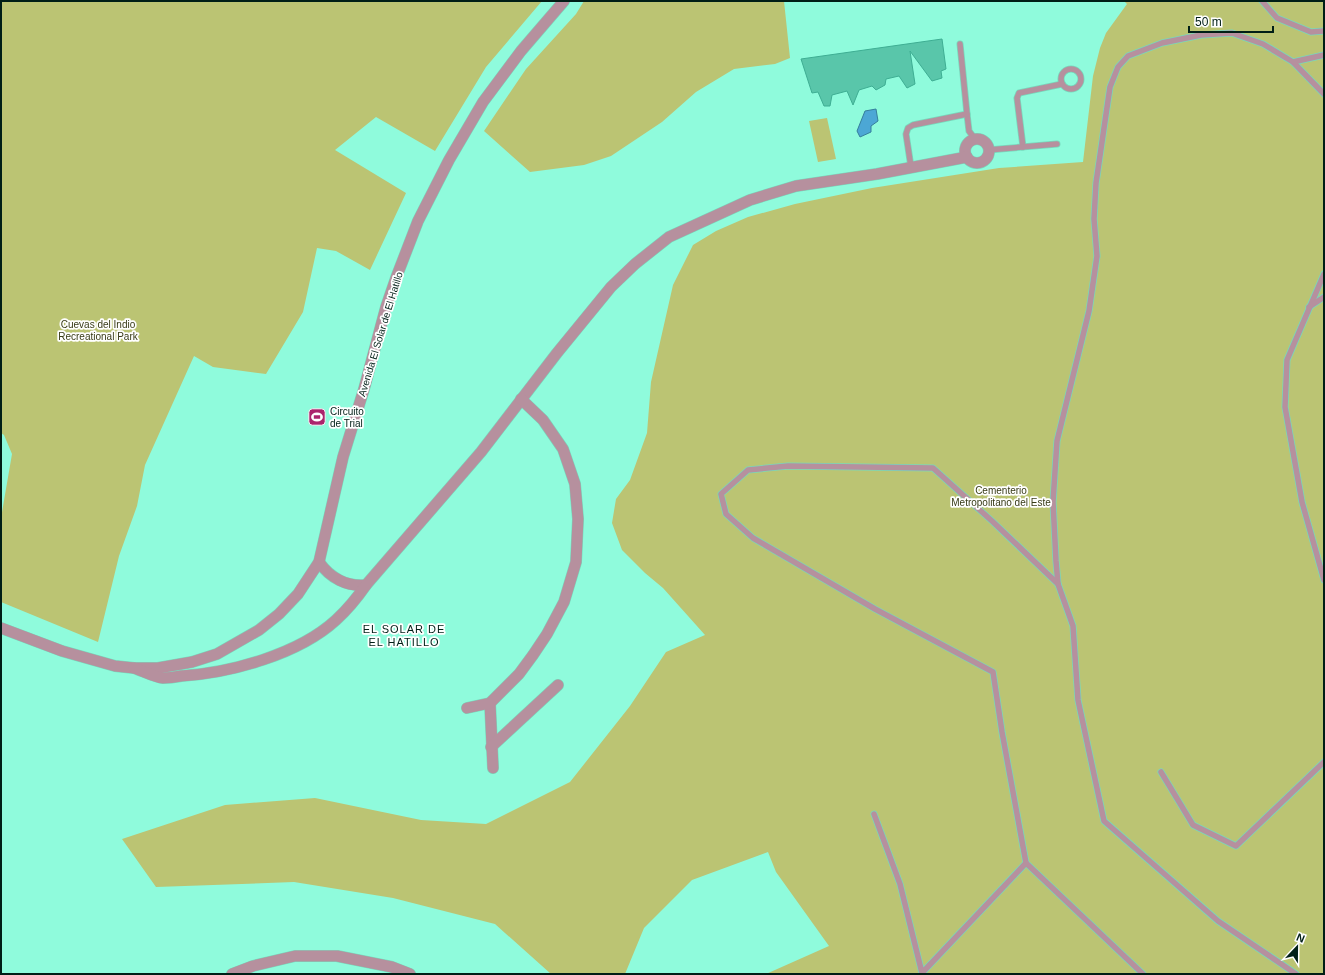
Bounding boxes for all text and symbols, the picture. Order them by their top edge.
scale bar [1189,8,1273,34]
text: 50 m [1195,15,1222,29]
street label: Avenida El Solar de El Hatillo [356,270,405,398]
park label: Cuevas del Indio Recreational Park [58,319,139,342]
place label: Circuito de Trial [330,406,364,429]
sports icon: Circuito de Trial [307,407,327,427]
park label: Cementerio Metropolitano del Este [951,485,1051,508]
district label: EL SOLAR DE EL HATILLO [363,623,445,648]
north arrow [1277,927,1317,967]
text: N [1295,931,1307,945]

